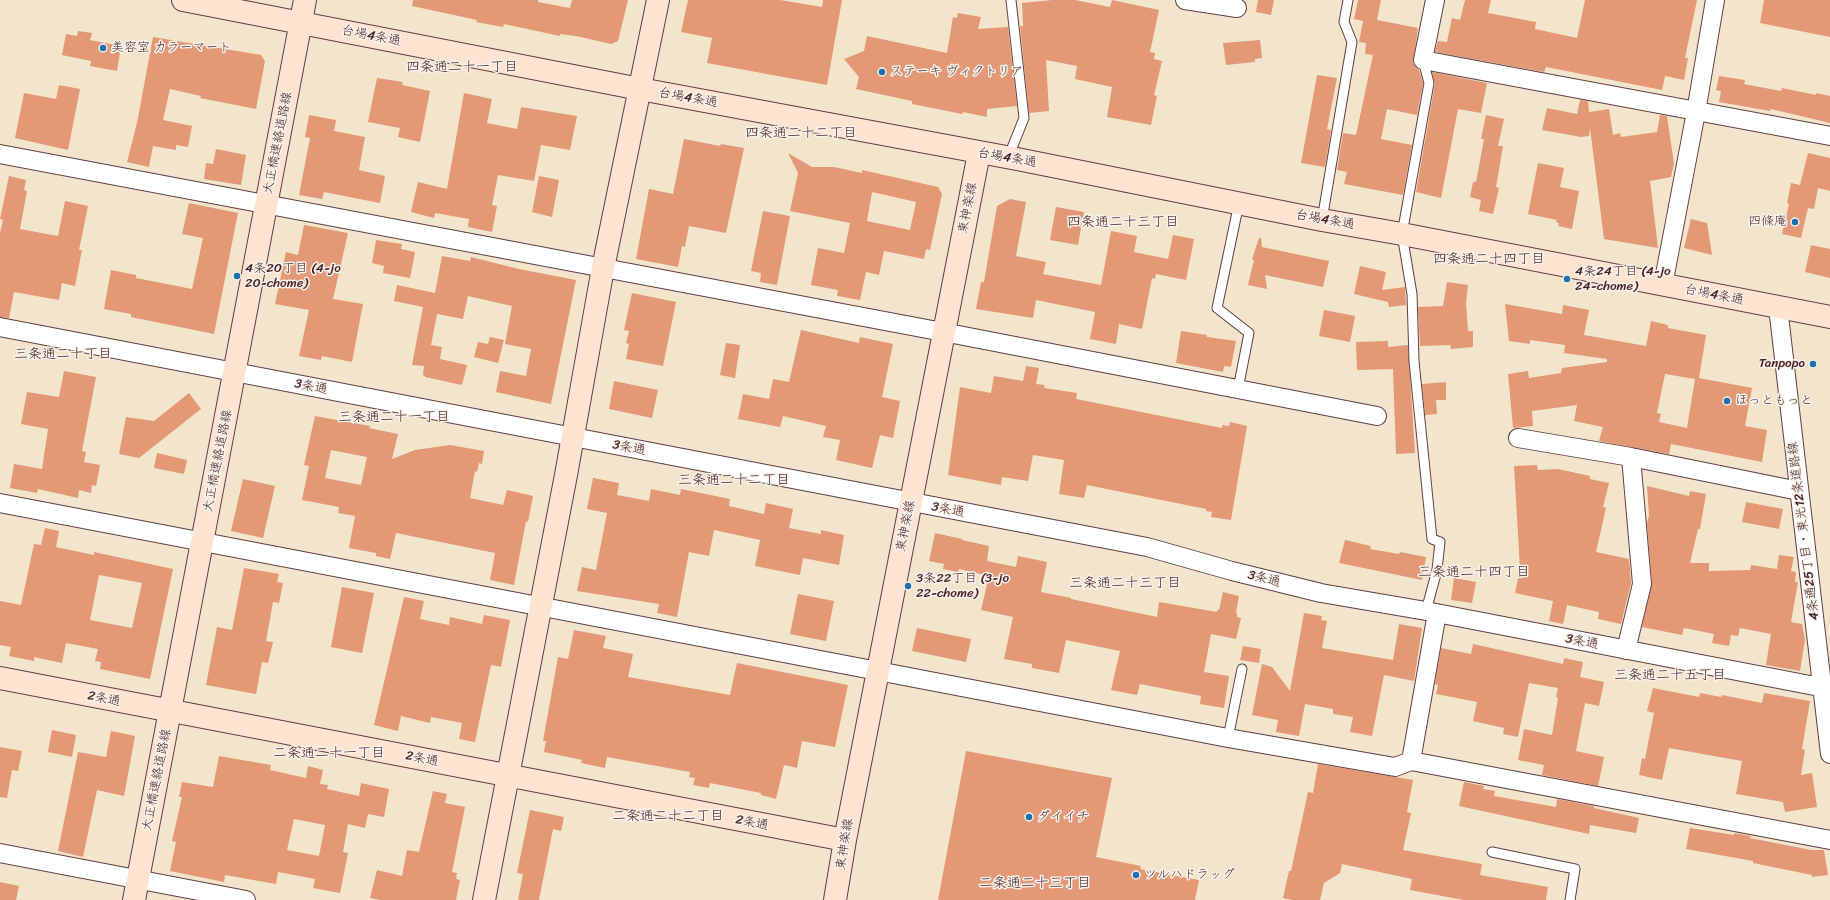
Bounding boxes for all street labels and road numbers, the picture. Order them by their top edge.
street label: 台場4条通 [340,23,402,49]
street label: 台場4条通 [657,85,719,111]
street label: 大正橋連絡道路線 [260,90,296,196]
street label: 台場4条通 [976,145,1038,171]
street label: 東神楽線 [955,181,981,235]
street label: 台場4条通 [1294,207,1356,233]
street label: 台場4条通 [1683,282,1745,308]
street label: 3条通 [293,376,329,398]
street label: 大正橋連絡道路線 [200,408,236,514]
street label: 3条通 [611,437,647,459]
street label: 4条通25丁目・東光12条道路線 [1785,441,1823,621]
street label: 東神楽線 [893,499,919,553]
street label: 3条通 [930,499,966,521]
street label: 3条通 [1246,567,1282,591]
street label: 3条通 [1564,631,1600,653]
street label: 2条通 [86,688,122,710]
street label: 大正橋連絡道路線 [139,727,175,833]
street label: 2条通 [404,748,440,770]
street label: 2条通 [734,812,770,834]
street label: 東神楽線 [833,817,857,871]

